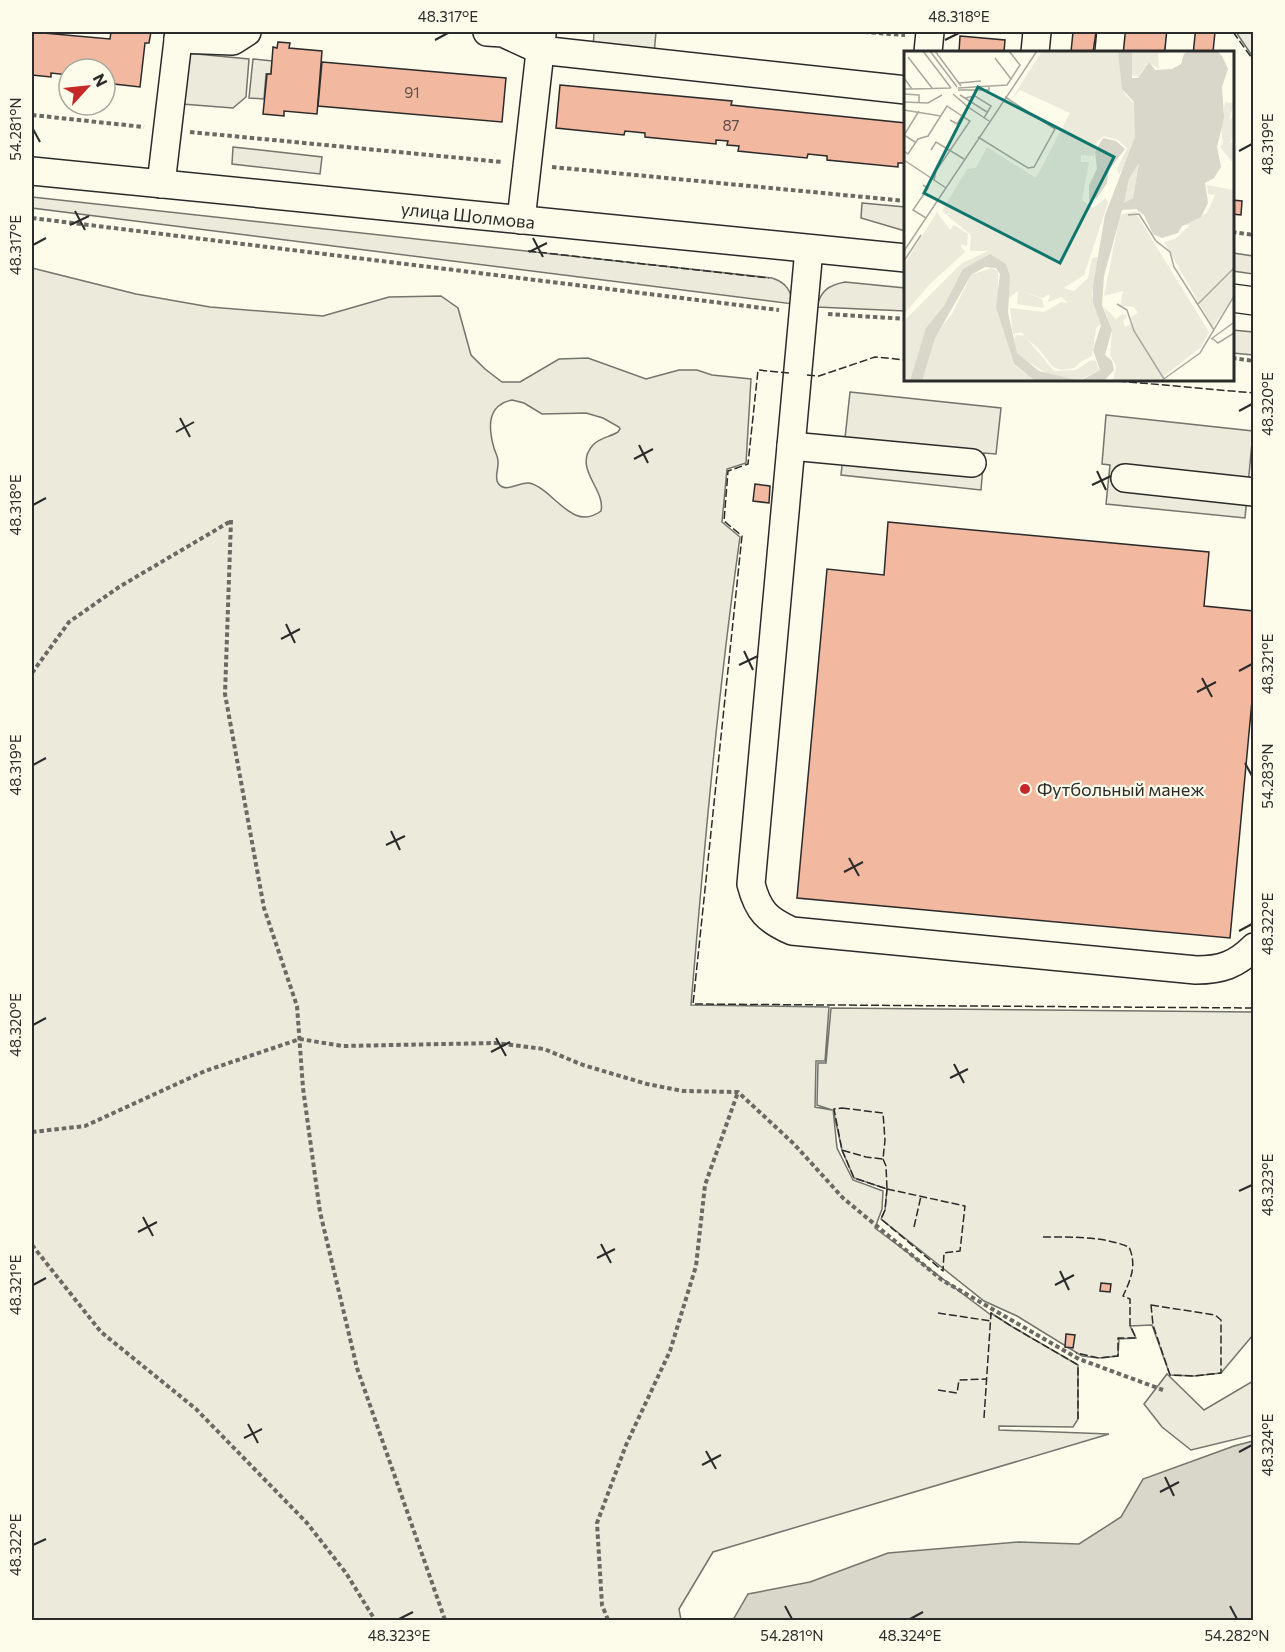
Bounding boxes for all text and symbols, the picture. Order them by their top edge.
text: 48.317°E [418,7,478,25]
text: 48.318°E [928,7,990,25]
inset map [904,51,1234,381]
north arrow [57,57,117,117]
text: N [90,70,112,90]
house number: 91 [404,83,420,101]
text: 54.281°N [6,97,24,161]
text: 48.319°E [1258,113,1276,175]
house number: 87 [723,116,740,134]
street label: улица Шолмова [400,197,536,233]
text: 48.317°E [6,215,24,275]
text: 48.320°E [1258,372,1276,436]
text: 48.318°E [6,474,24,536]
text: 48.321°E [1258,634,1276,694]
text: 48.319°E [6,734,24,796]
text: 54.283°N [1258,743,1276,809]
place label: Футбольный манеж [1037,778,1205,800]
marker: Футбольный манеж [1018,782,1032,796]
text: 48.322°E [1258,893,1276,955]
text: 48.320°E [6,993,24,1057]
text: 48.323°E [1258,1154,1276,1216]
text: 48.321°E [6,1255,24,1315]
text: 48.324°E [1258,1413,1276,1476]
text: 48.322°E [6,1514,24,1576]
text: 48.323°E [368,1626,430,1644]
text: 54.281°N [760,1626,824,1644]
text: 48.324°E [879,1626,942,1644]
text: 54.282°N [1204,1626,1270,1644]

